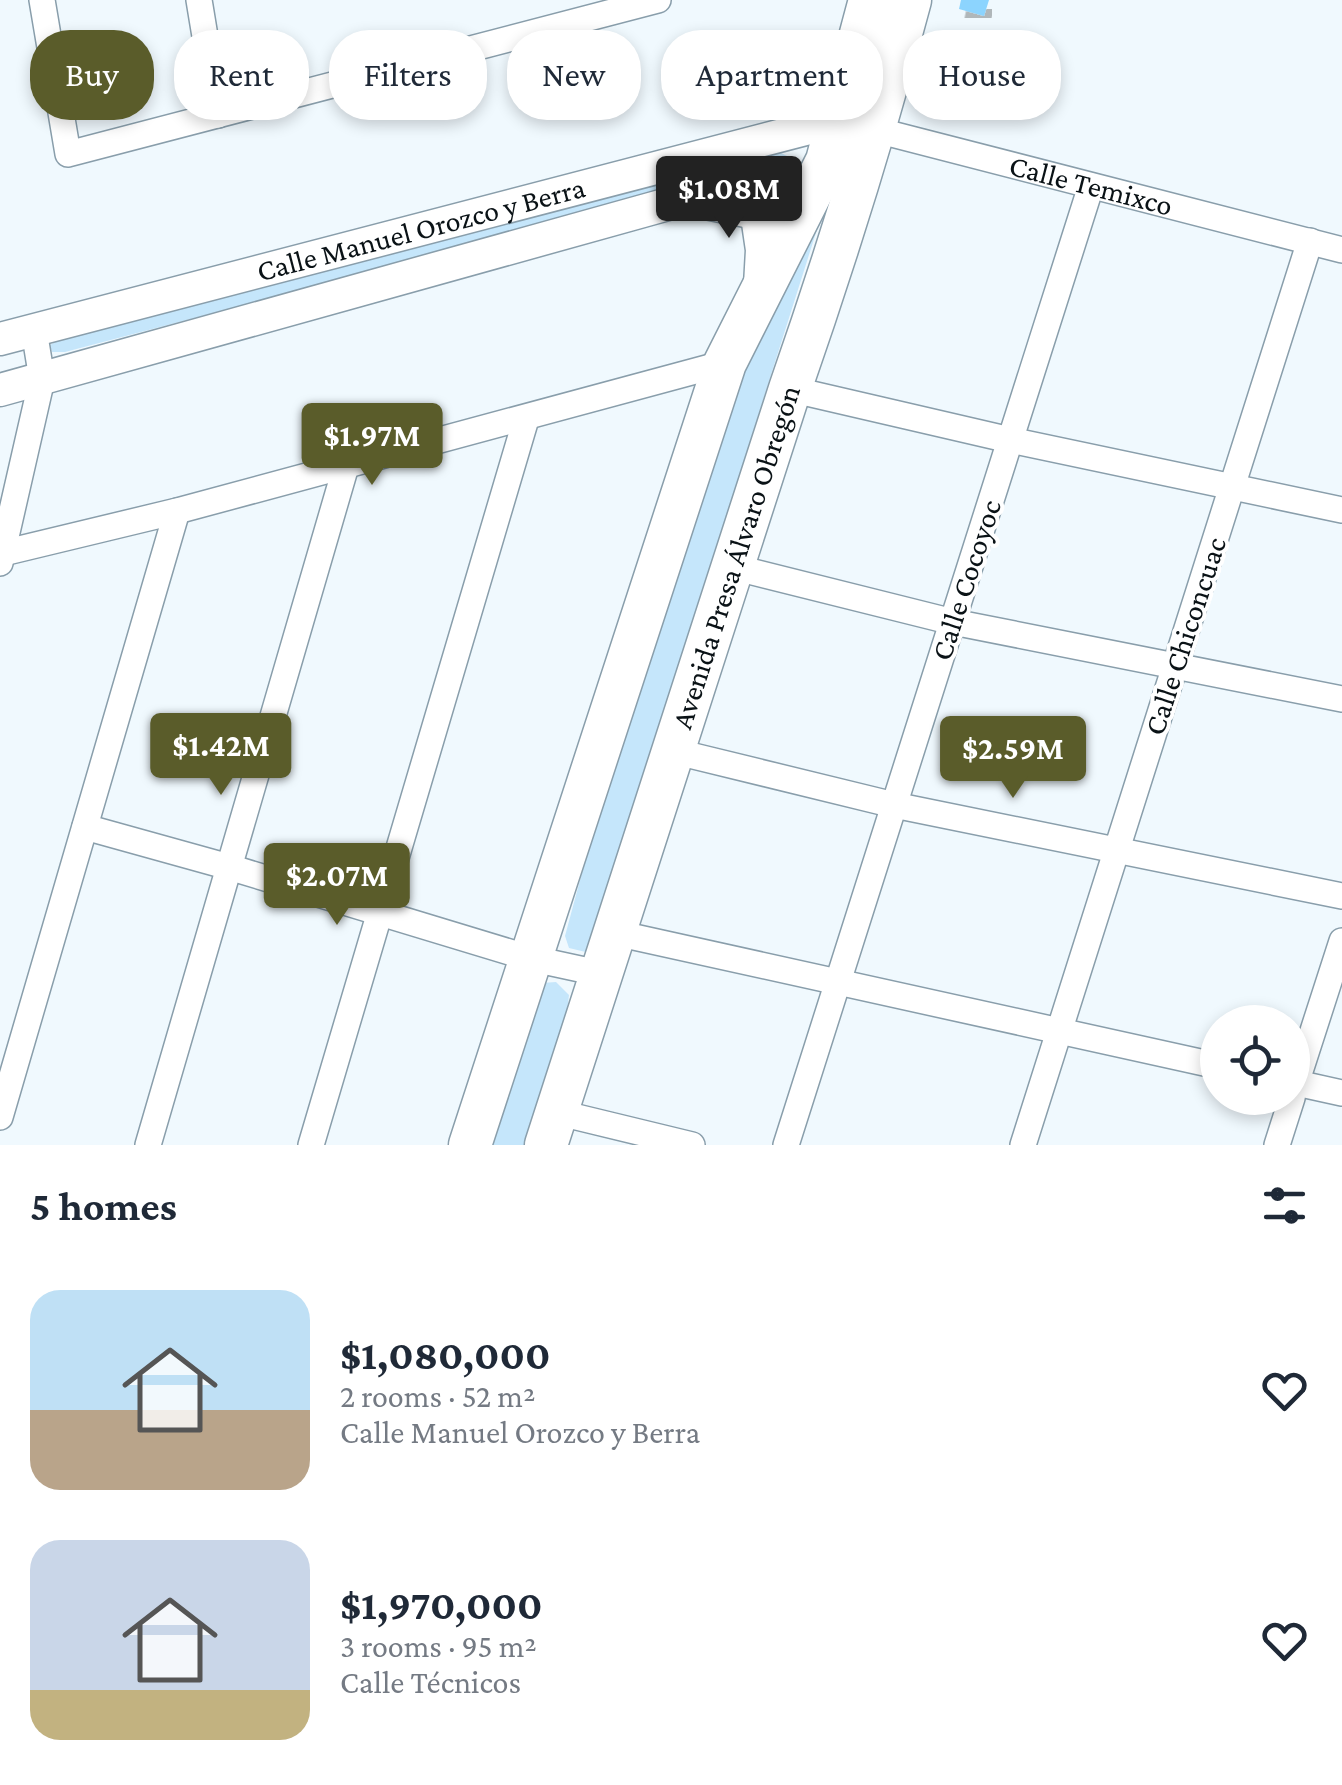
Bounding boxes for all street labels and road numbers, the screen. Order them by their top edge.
street label: Calle Temixco [1006,148,1176,222]
street label: Calle Manuel Orozco y Berra [253,170,589,287]
street label: Avenida Presa Álvaro Obregón [664,381,806,733]
street label: Calle Cocoyoc [924,495,1008,664]
street label: Calle Chiconcuac [1137,532,1232,739]

